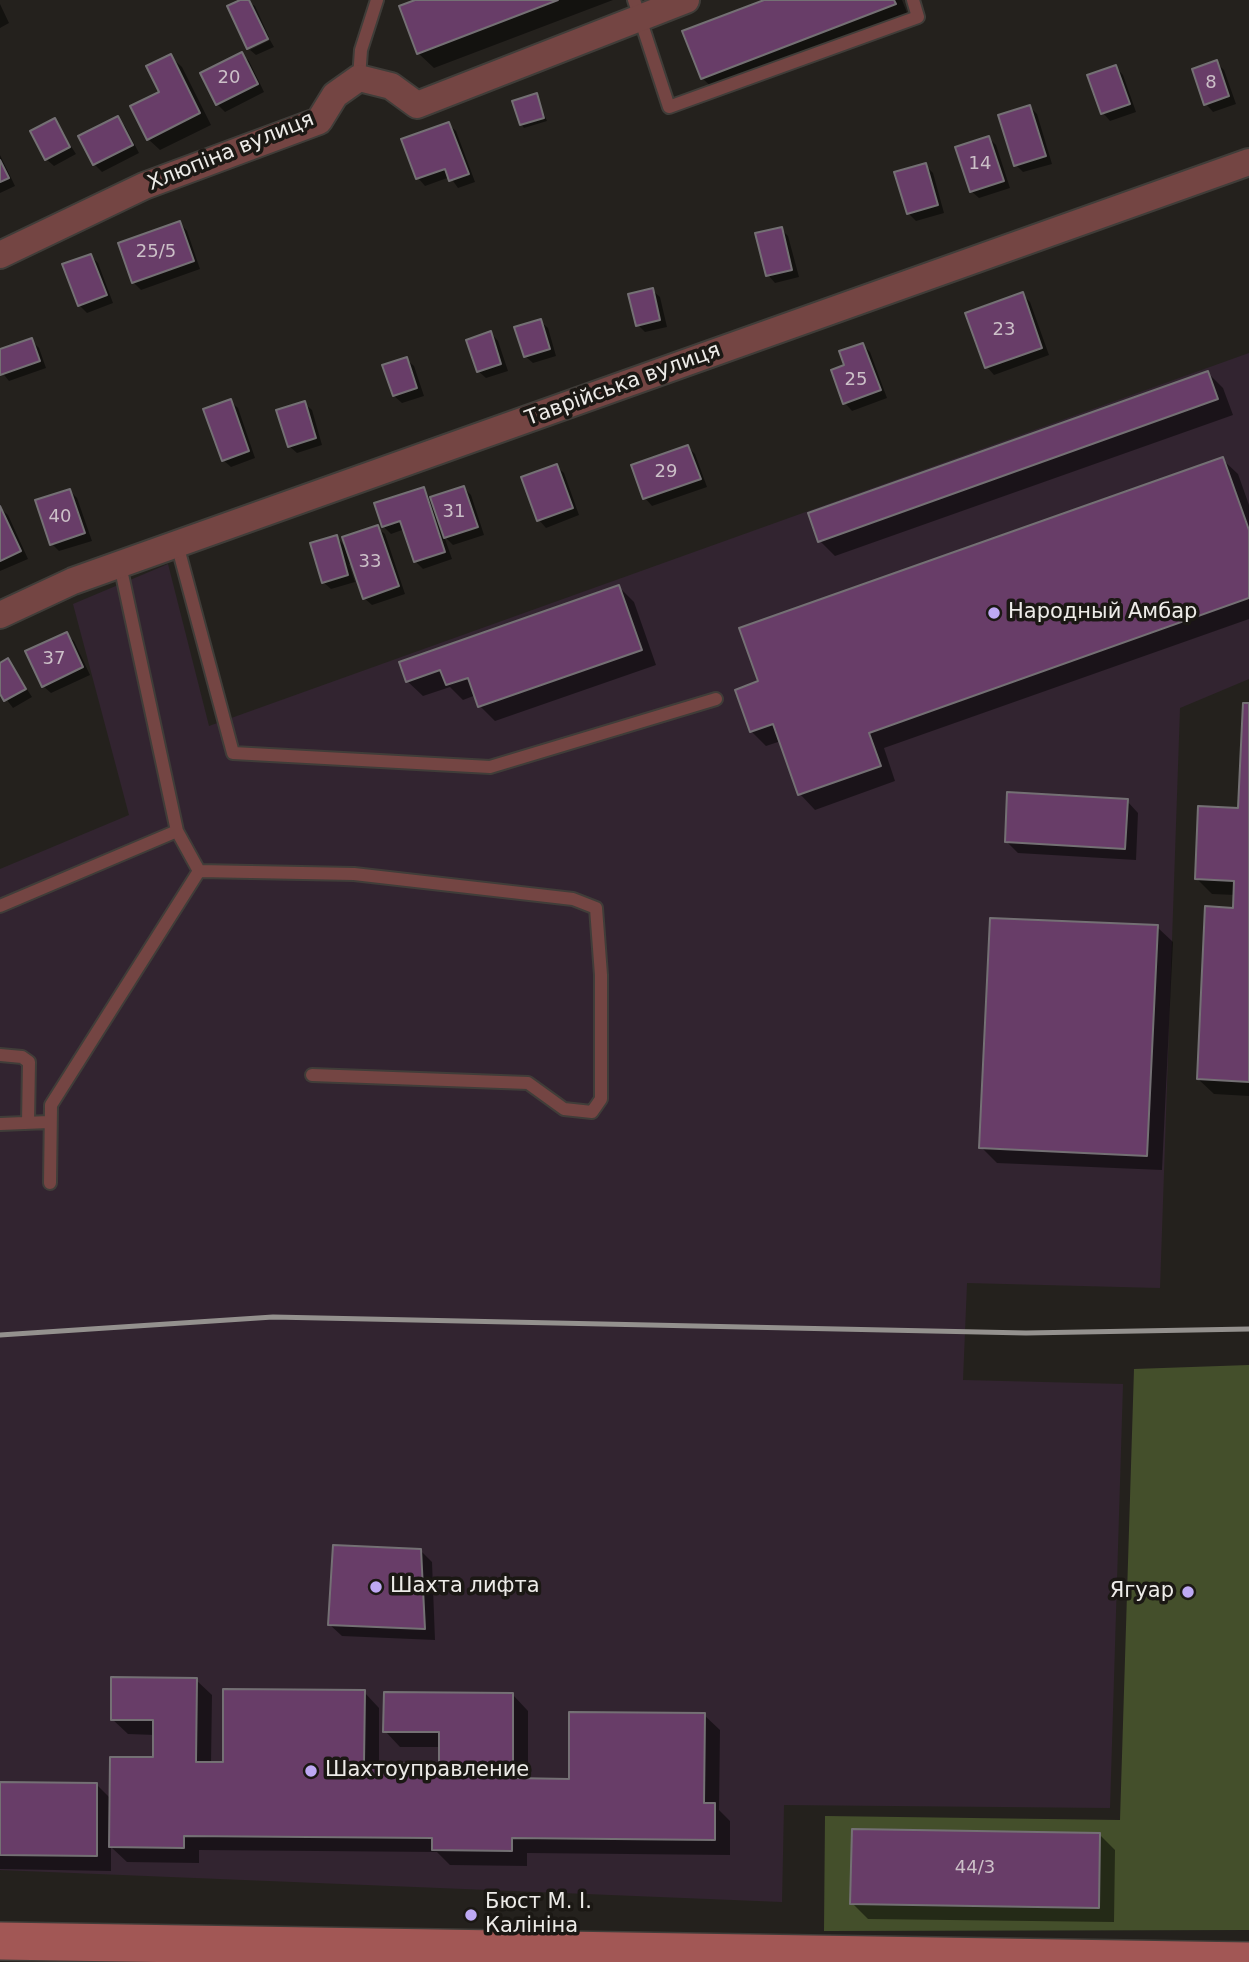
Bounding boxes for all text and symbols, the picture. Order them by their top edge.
house number: 20 [218,67,240,89]
house number: 8 [1205,72,1217,94]
street label: Хлюпіна вулиця [144,107,318,197]
house number: 14 [969,153,991,175]
house number: 25/5 [136,241,176,263]
house number: 23 [993,319,1015,341]
street label: Таврійська вулиця [522,338,724,432]
house number: 25 [845,369,867,391]
house number: 29 [655,461,677,483]
house number: 31 [443,501,465,523]
house number: 40 [49,506,71,528]
house number: 33 [359,551,381,573]
place label: Народный Амбар [1008,600,1197,626]
marker: Народный Амбар [986,605,1002,621]
house number: 37 [43,648,65,670]
place label: Шахта лифта [390,1574,540,1600]
marker: Шахта лифта [368,1579,384,1595]
place label: Ягуар [1110,1579,1174,1605]
marker: Ягуар [1180,1584,1196,1600]
place label: Шахтоуправление [325,1758,529,1784]
marker: Шахтоуправление [303,1763,319,1779]
house number: 44/3 [955,1857,995,1879]
place label: Бюст М. І. Калініна [485,1890,592,1940]
marker: Бюст М. І. Калініна [463,1907,479,1923]

